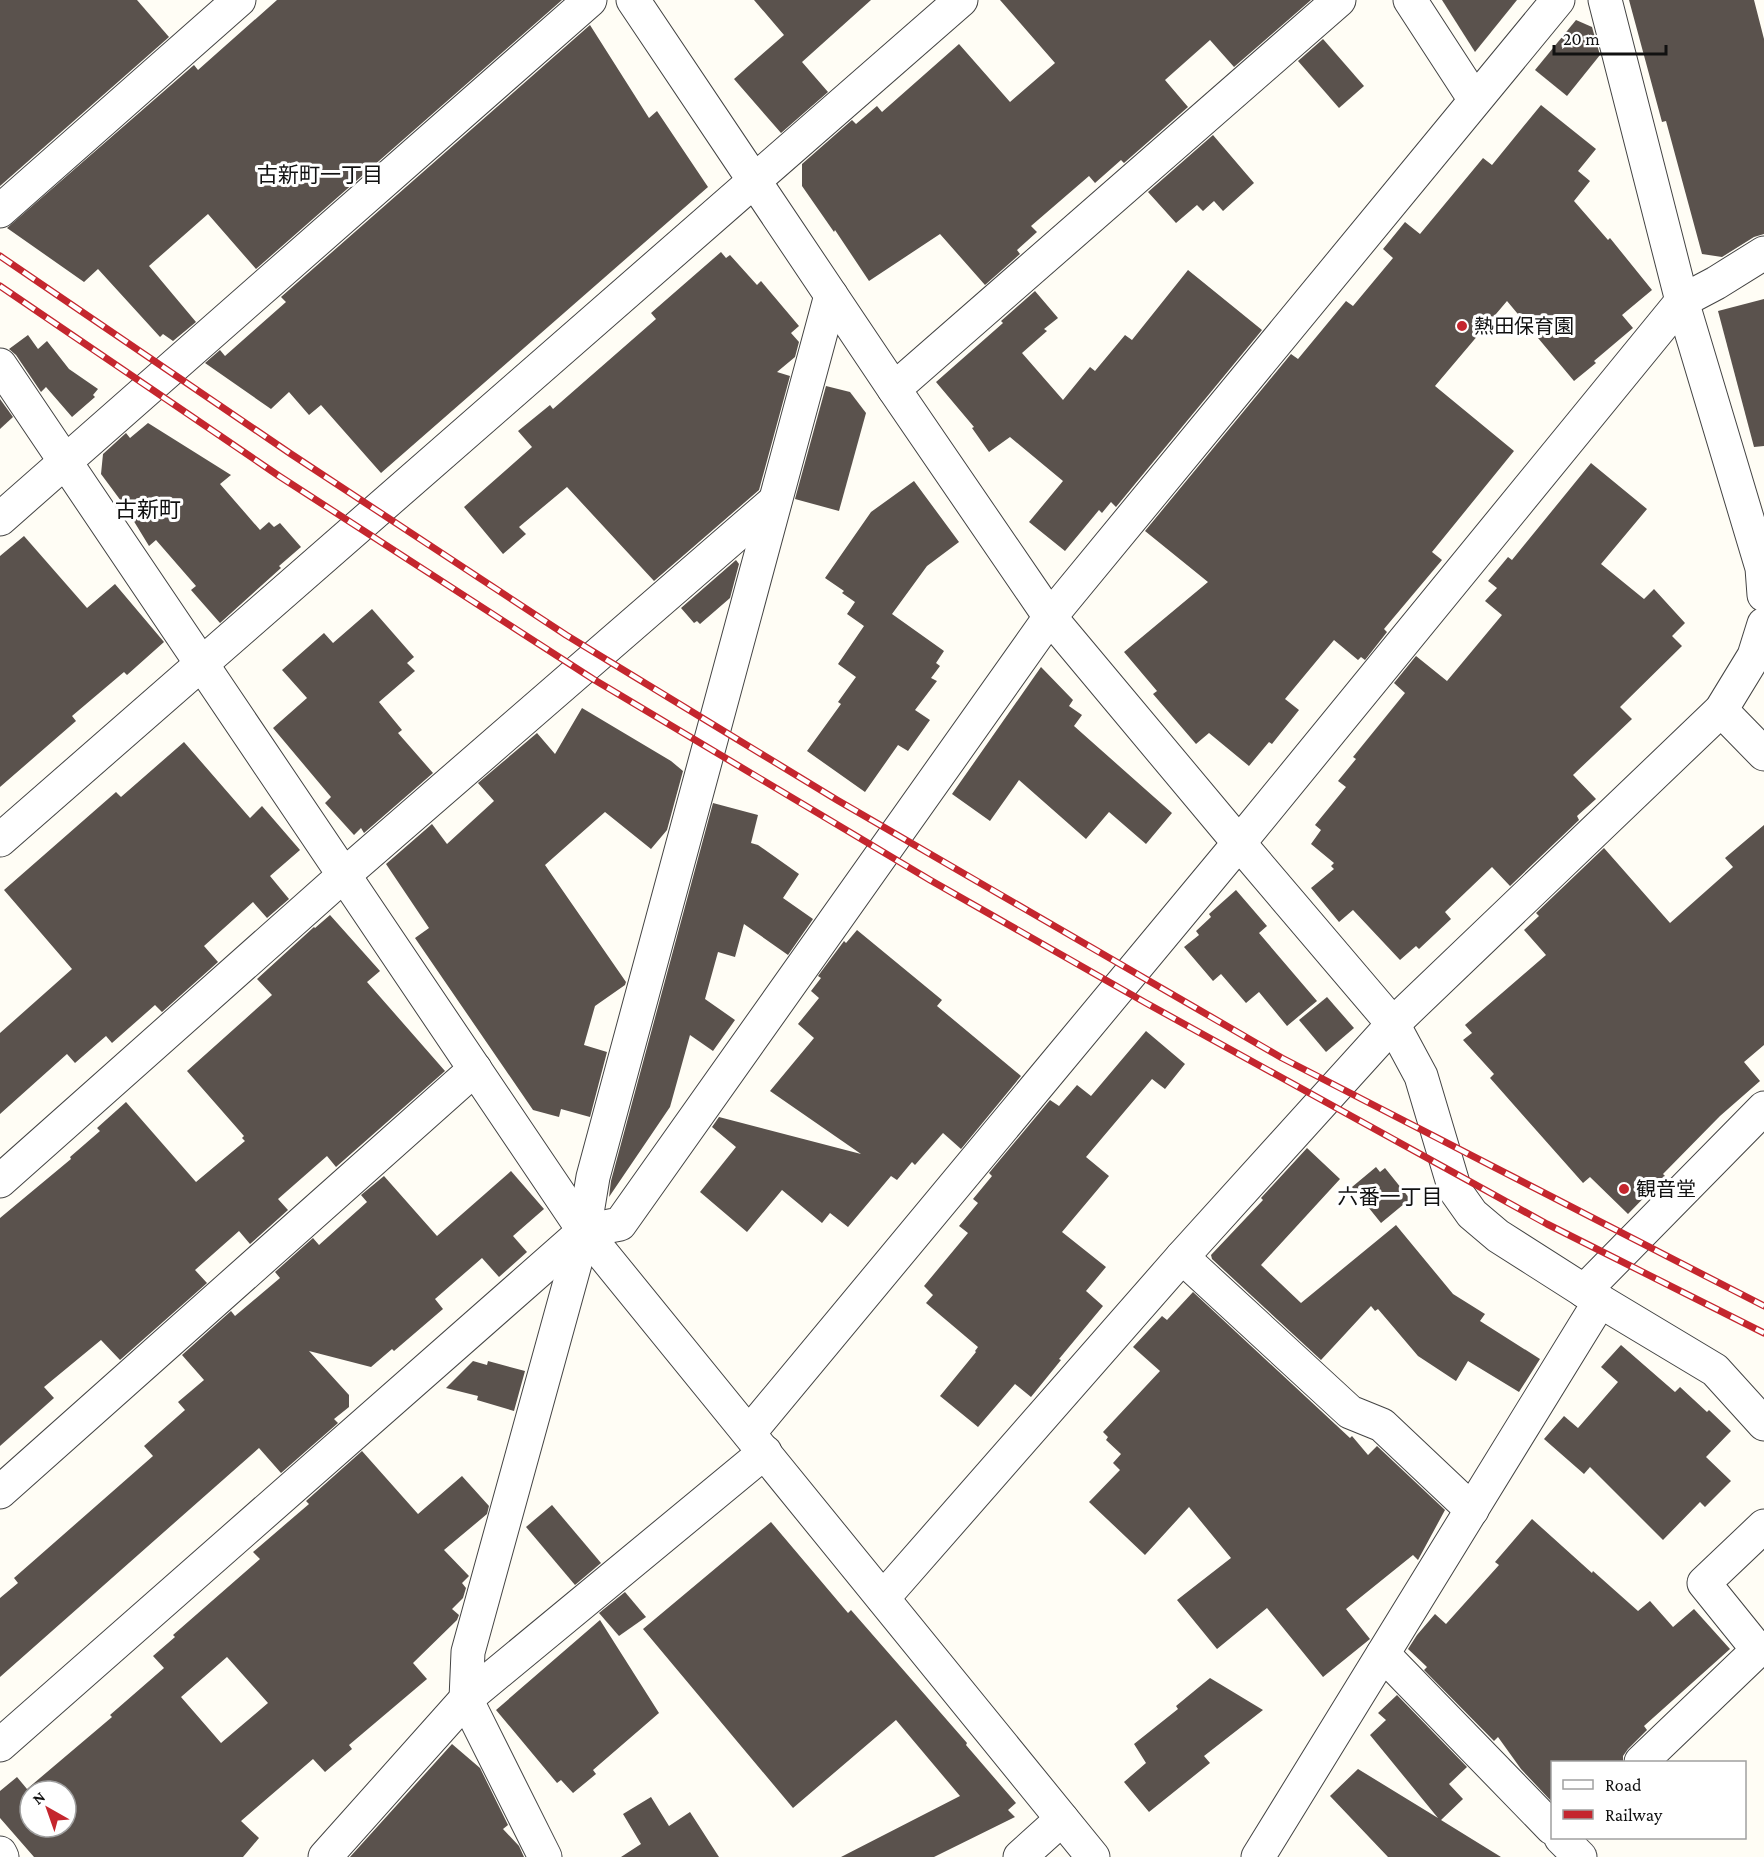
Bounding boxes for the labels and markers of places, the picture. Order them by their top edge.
place label: 熱田保育園 [1474,315,1574,337]
marker: 熱田保育園 [1455,319,1469,333]
place label: 観音堂 [1636,1178,1696,1200]
marker: 観音堂 [1617,1182,1631,1196]

